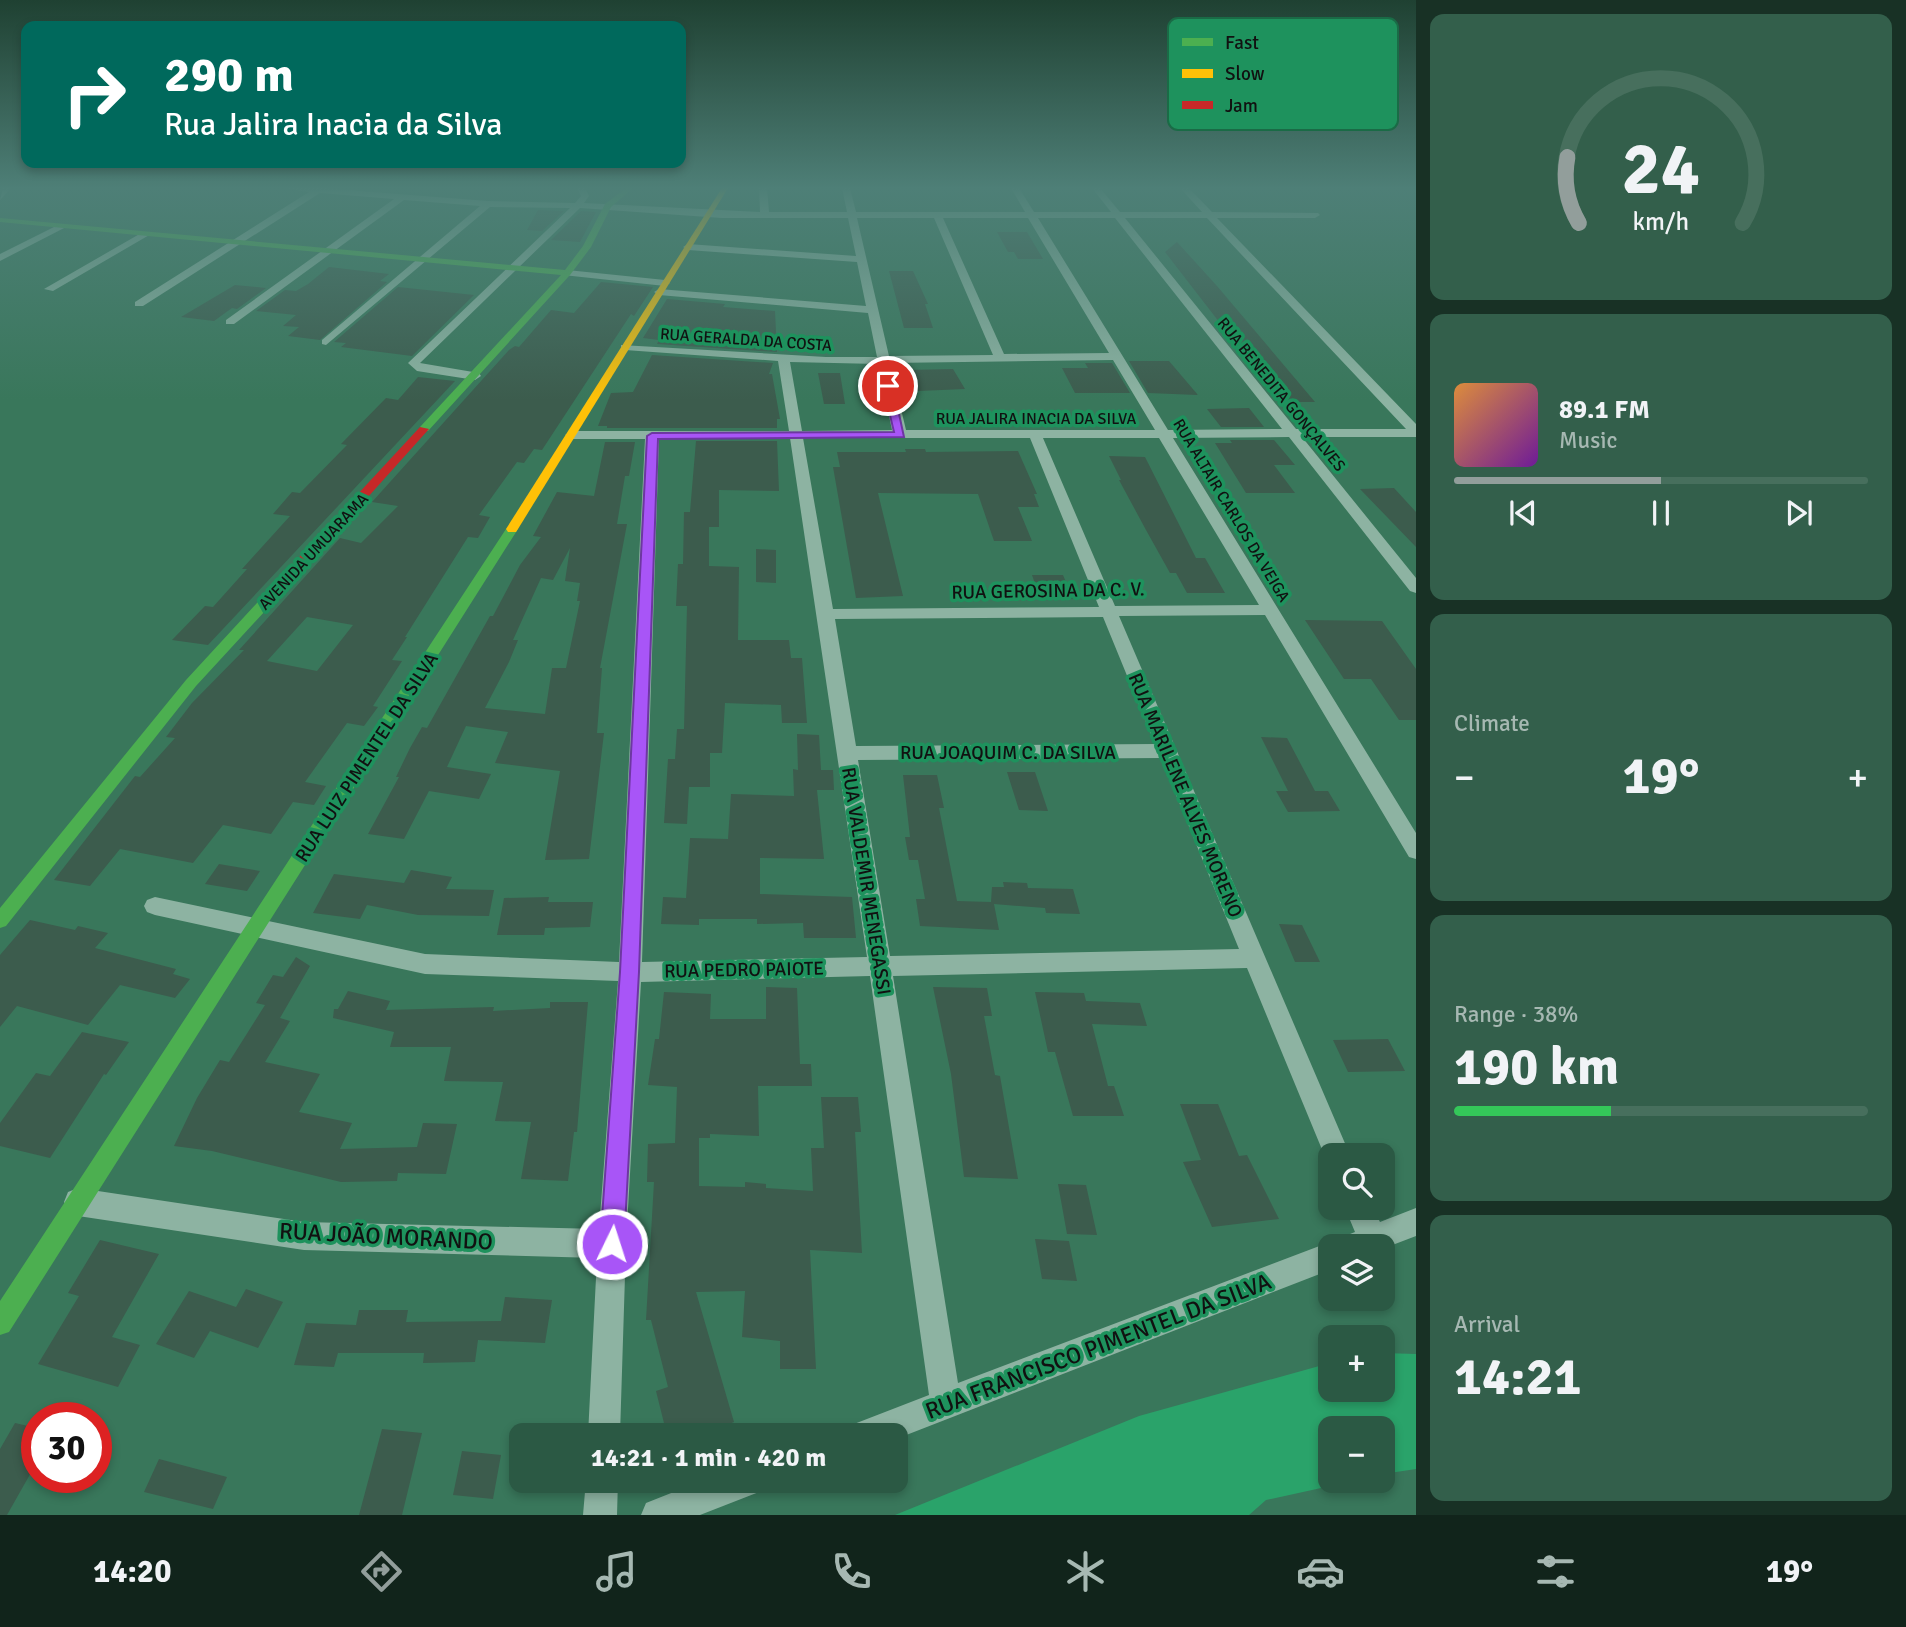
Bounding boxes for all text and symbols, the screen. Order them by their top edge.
legend [1168,18,1398,130]
text: Fast [1225,31,1259,55]
text: 290 m [164,45,294,105]
icon: right [49,49,140,140]
text: Slow [1225,62,1265,86]
text: Jam [1225,94,1258,118]
text: Rua Jalira Inacia da Silva [164,105,503,144]
text: 24 [1622,125,1700,214]
text: km/h [1633,206,1689,237]
street label: RUA BENEDITA GONÇALVES [1213,314,1350,476]
street label: RUA GERALDA DA COSTA [659,324,833,356]
pin [858,356,918,416]
icon: arrive [869,367,907,405]
text: 89.1 FM [1559,394,1650,426]
street label: RUA JALIRA INACIA DA SILVA [936,409,1136,429]
street label: RUA ALTAIR CARLOS DA VEIGA [1168,415,1294,606]
text: Music [1559,426,1617,455]
street label: AVENIDA UMUARAMA [255,489,373,614]
icon: previous [1504,494,1542,532]
icon: pause [1642,494,1680,532]
icon: next [1780,494,1818,532]
street label: RUA GEROSINA DA C. V. [951,577,1145,605]
street label: RUA LUIZ PIMENTEL DA SILVA [290,648,444,867]
street label: RUA MARILENE ALVES MORENO [1123,670,1248,921]
text: Climate [1454,709,1530,738]
street label: RUA JOAQUIM C. DA SILVA [900,741,1116,765]
text: 19° [1623,744,1699,808]
text: − [1454,754,1475,801]
text: + [1847,754,1868,801]
street label: RUA VALDEMIR MENEGASSI [836,766,896,997]
street label: RUA PEDRO PAIOTE [664,957,824,983]
text: Range · 38% [1454,1000,1578,1029]
text: 190 km [1454,1035,1619,1099]
map controls [1318,1143,1395,1493]
button: search [1318,1143,1395,1220]
position arrow [575,1207,649,1281]
street label: RUA JOÃO MORANDO [278,1216,493,1257]
button: layers [1318,1234,1395,1311]
street label: RUA FRANCISCO PIMENTEL DA SILVA [921,1267,1275,1426]
text: Arrival [1454,1310,1520,1339]
button: + [1318,1325,1395,1402]
text: 14:21 [1454,1345,1582,1409]
speed limit sign: 30 [21,1402,112,1493]
button: − [1318,1416,1395,1493]
text: 14:21 · 1 min · 420 m [591,1442,826,1474]
icon: directions [357,1547,406,1596]
icon: music [592,1547,641,1596]
icon: phone [827,1547,876,1596]
icon: climate [1061,1547,1110,1596]
icon: car [1296,1547,1345,1596]
icon: filters [1531,1547,1580,1596]
text: 14:20 [93,1552,171,1591]
text: 19° [1766,1552,1813,1591]

